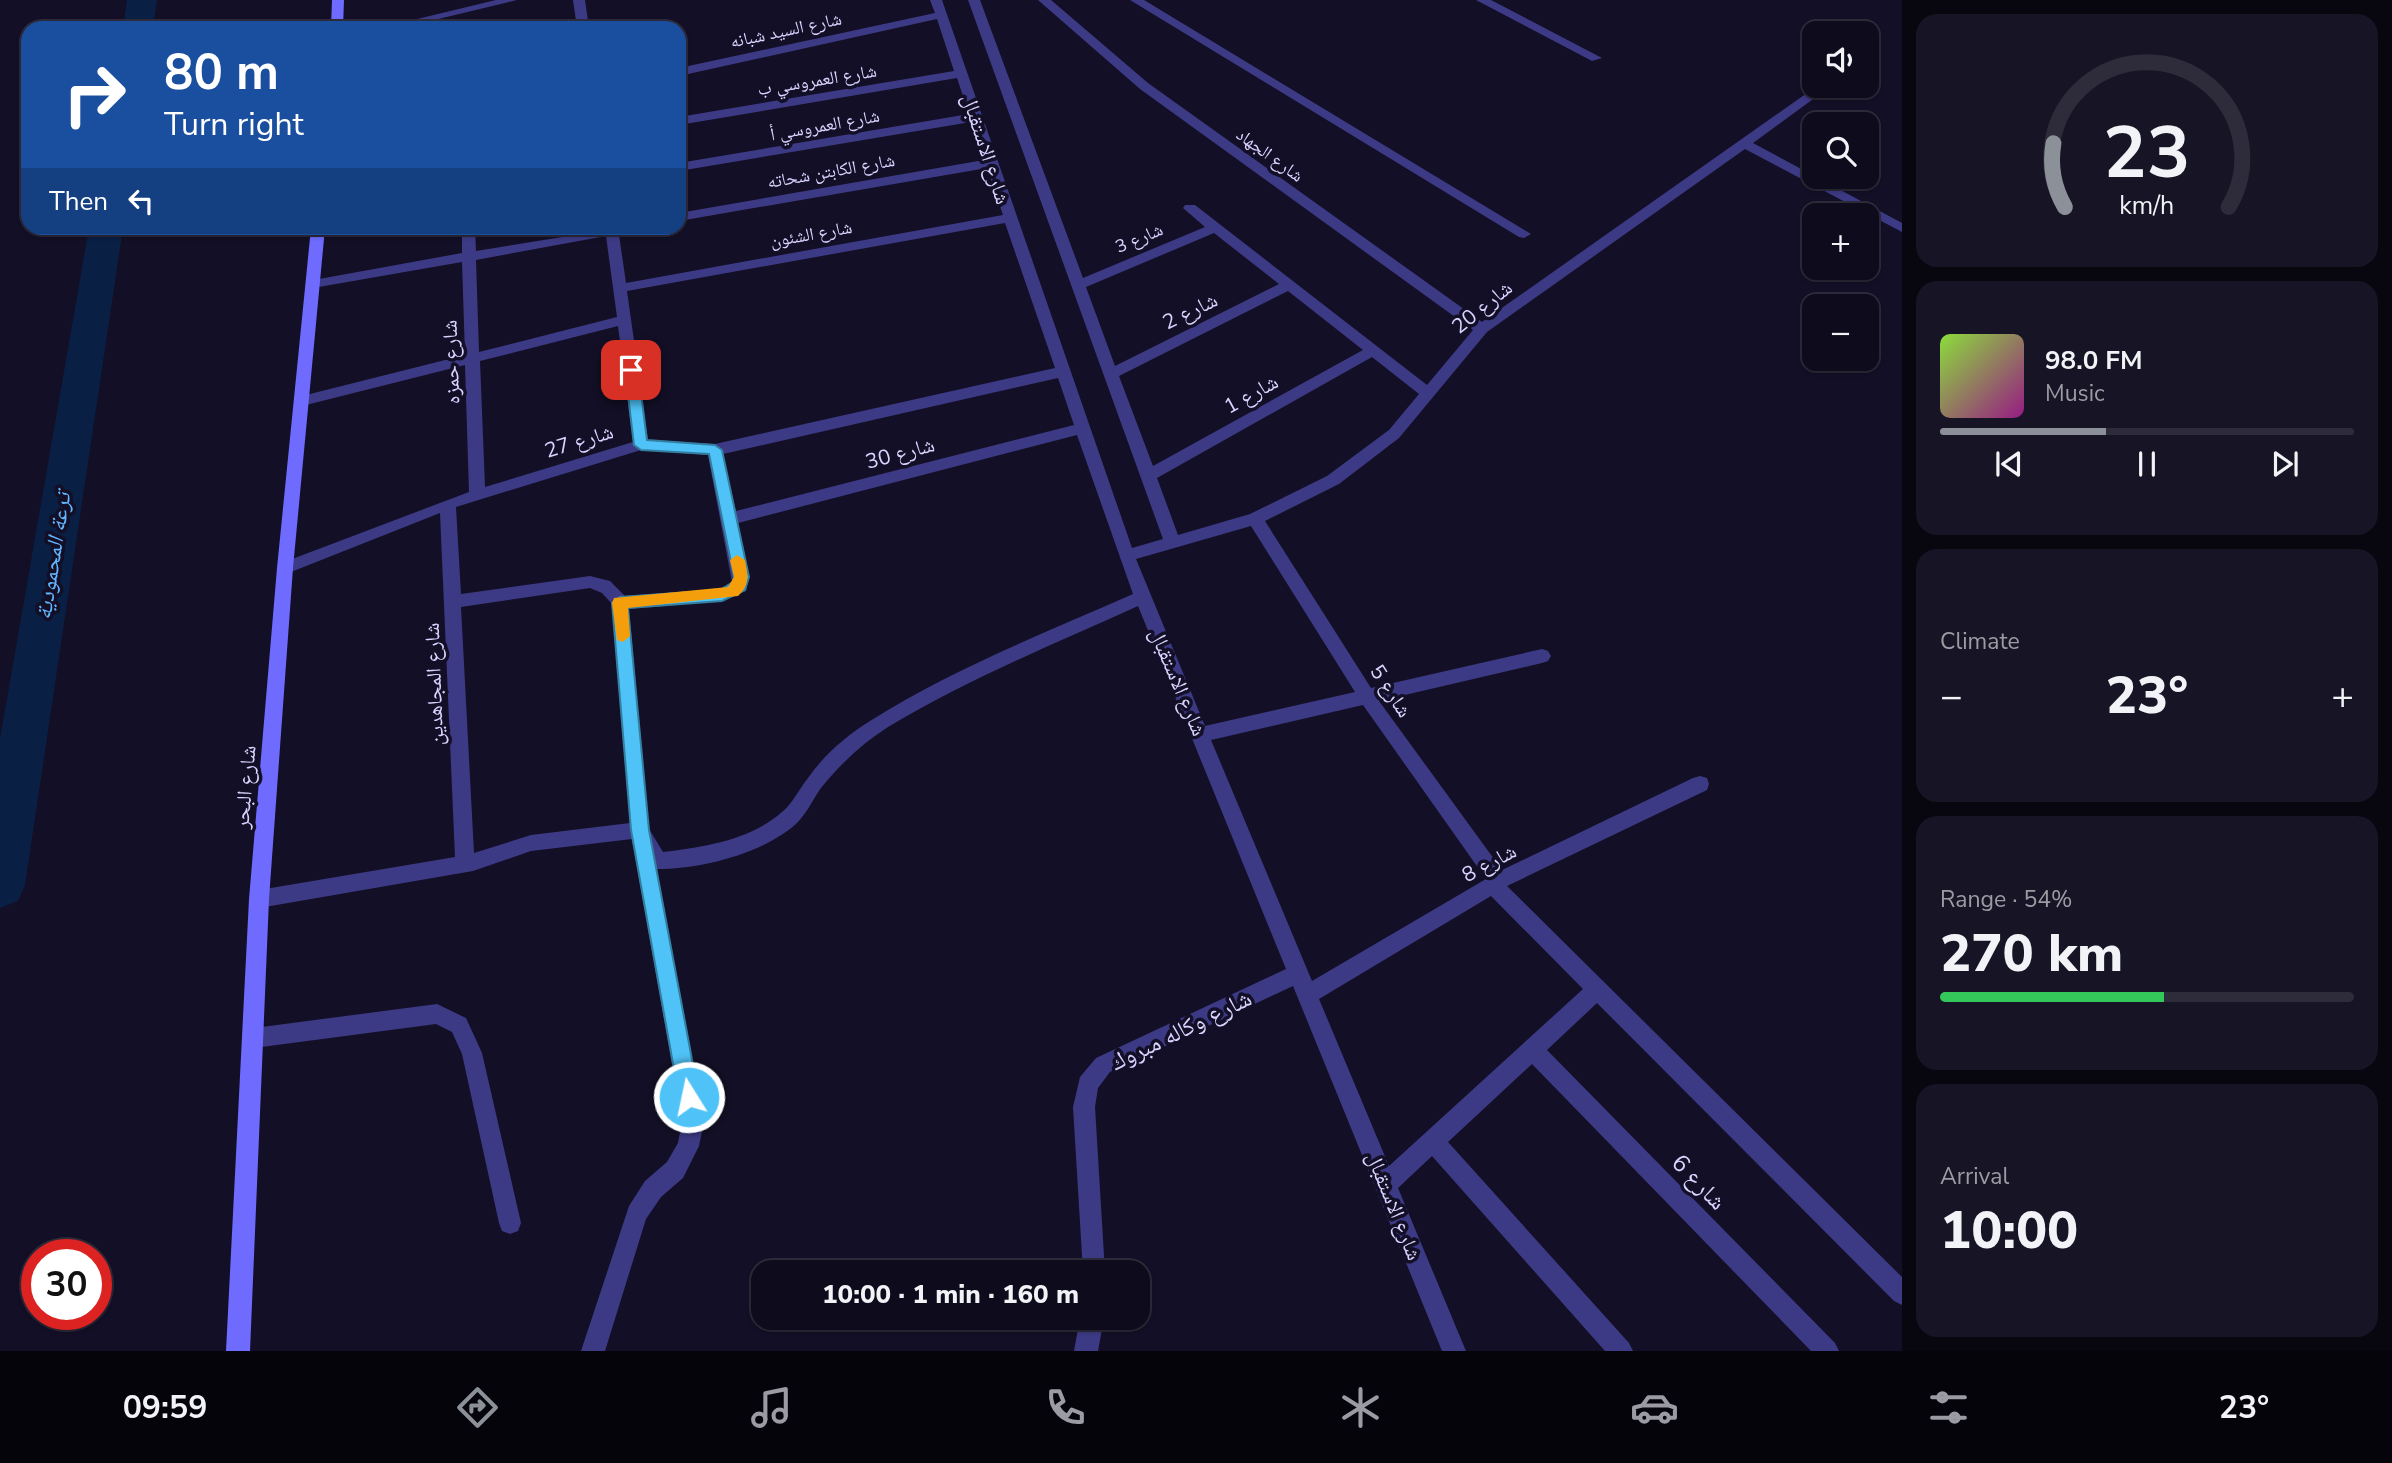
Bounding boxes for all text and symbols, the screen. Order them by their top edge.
street label: شارع السيد شبانه [728,6,844,54]
map controls [1802,21,1879,371]
button: sound [1802,21,1879,98]
text: 80 m [164,39,279,106]
icon: right [49,49,140,140]
street label: شارع العمروسي ب [756,59,879,104]
street label: شارع الاستقبال [955,90,1017,208]
text: Turn right [164,103,304,146]
text: 23 [2103,103,2191,203]
street label: شارع العمروسي أ [768,104,882,149]
button: search [1802,112,1879,189]
street label: شارع الجهاد [1231,122,1309,188]
street label: شارع الكابتن شحاته [765,148,897,194]
icon: left [122,182,160,220]
text: Then [49,184,108,219]
text: km/h [2119,189,2175,223]
button: + [1802,203,1879,280]
street label: شارع الشئون [768,215,854,253]
street label: شارع 3 [1111,217,1167,259]
street label: شارع 20 [1446,274,1518,340]
street label: شارع 2 [1158,286,1222,336]
button: − [1802,294,1879,371]
street label: شارع حمزه [436,319,466,405]
pin [601,340,661,400]
text: 98.0 FM [2045,343,2142,378]
icon: arrive [612,351,650,389]
street label: شارع 1 [1219,368,1283,420]
text: Music [2045,378,2105,409]
street label: شارع 27 [541,417,617,465]
street label: شارع 30 [862,430,938,476]
icon: previous [1990,445,2028,483]
icon: pause [2128,445,2166,483]
icon: next [2266,445,2304,483]
water label: ترعة المحمودية [28,485,79,622]
street label: شارع المجاهدين [418,622,450,746]
street label: شارع الاستقبال [1143,624,1213,740]
text: Climate [1940,626,2020,657]
street label: شارع 5 [1363,659,1419,723]
text: 23° [2106,660,2188,731]
text: − [1940,671,1963,722]
text: + [2331,671,2354,722]
street label: شارع البحر [227,744,263,831]
street label: شارع 8 [1457,837,1521,889]
text: Range · 54% [1940,884,2072,915]
text: 270 km [1940,918,2123,989]
street label: شارع وكاله مبروك [1105,982,1257,1078]
position arrow [652,1060,726,1134]
street label: شارع 6 [1664,1147,1734,1217]
street label: شارع الاستقبال [1360,1148,1428,1264]
text: Arrival [1940,1161,2009,1192]
text: 10:00 [1940,1195,2078,1266]
speed limit sign: 30 [21,1239,112,1330]
text: 10:00 · 1 min · 160 m [822,1277,1079,1312]
icon: directions [453,1383,502,1432]
icon: music [747,1383,796,1432]
icon: phone [1041,1383,1090,1432]
icon: climate [1336,1383,1385,1432]
icon: car [1630,1383,1679,1432]
icon: filters [1924,1383,1973,1432]
text: 09:59 [123,1386,207,1429]
text: 23° [2219,1386,2269,1429]

